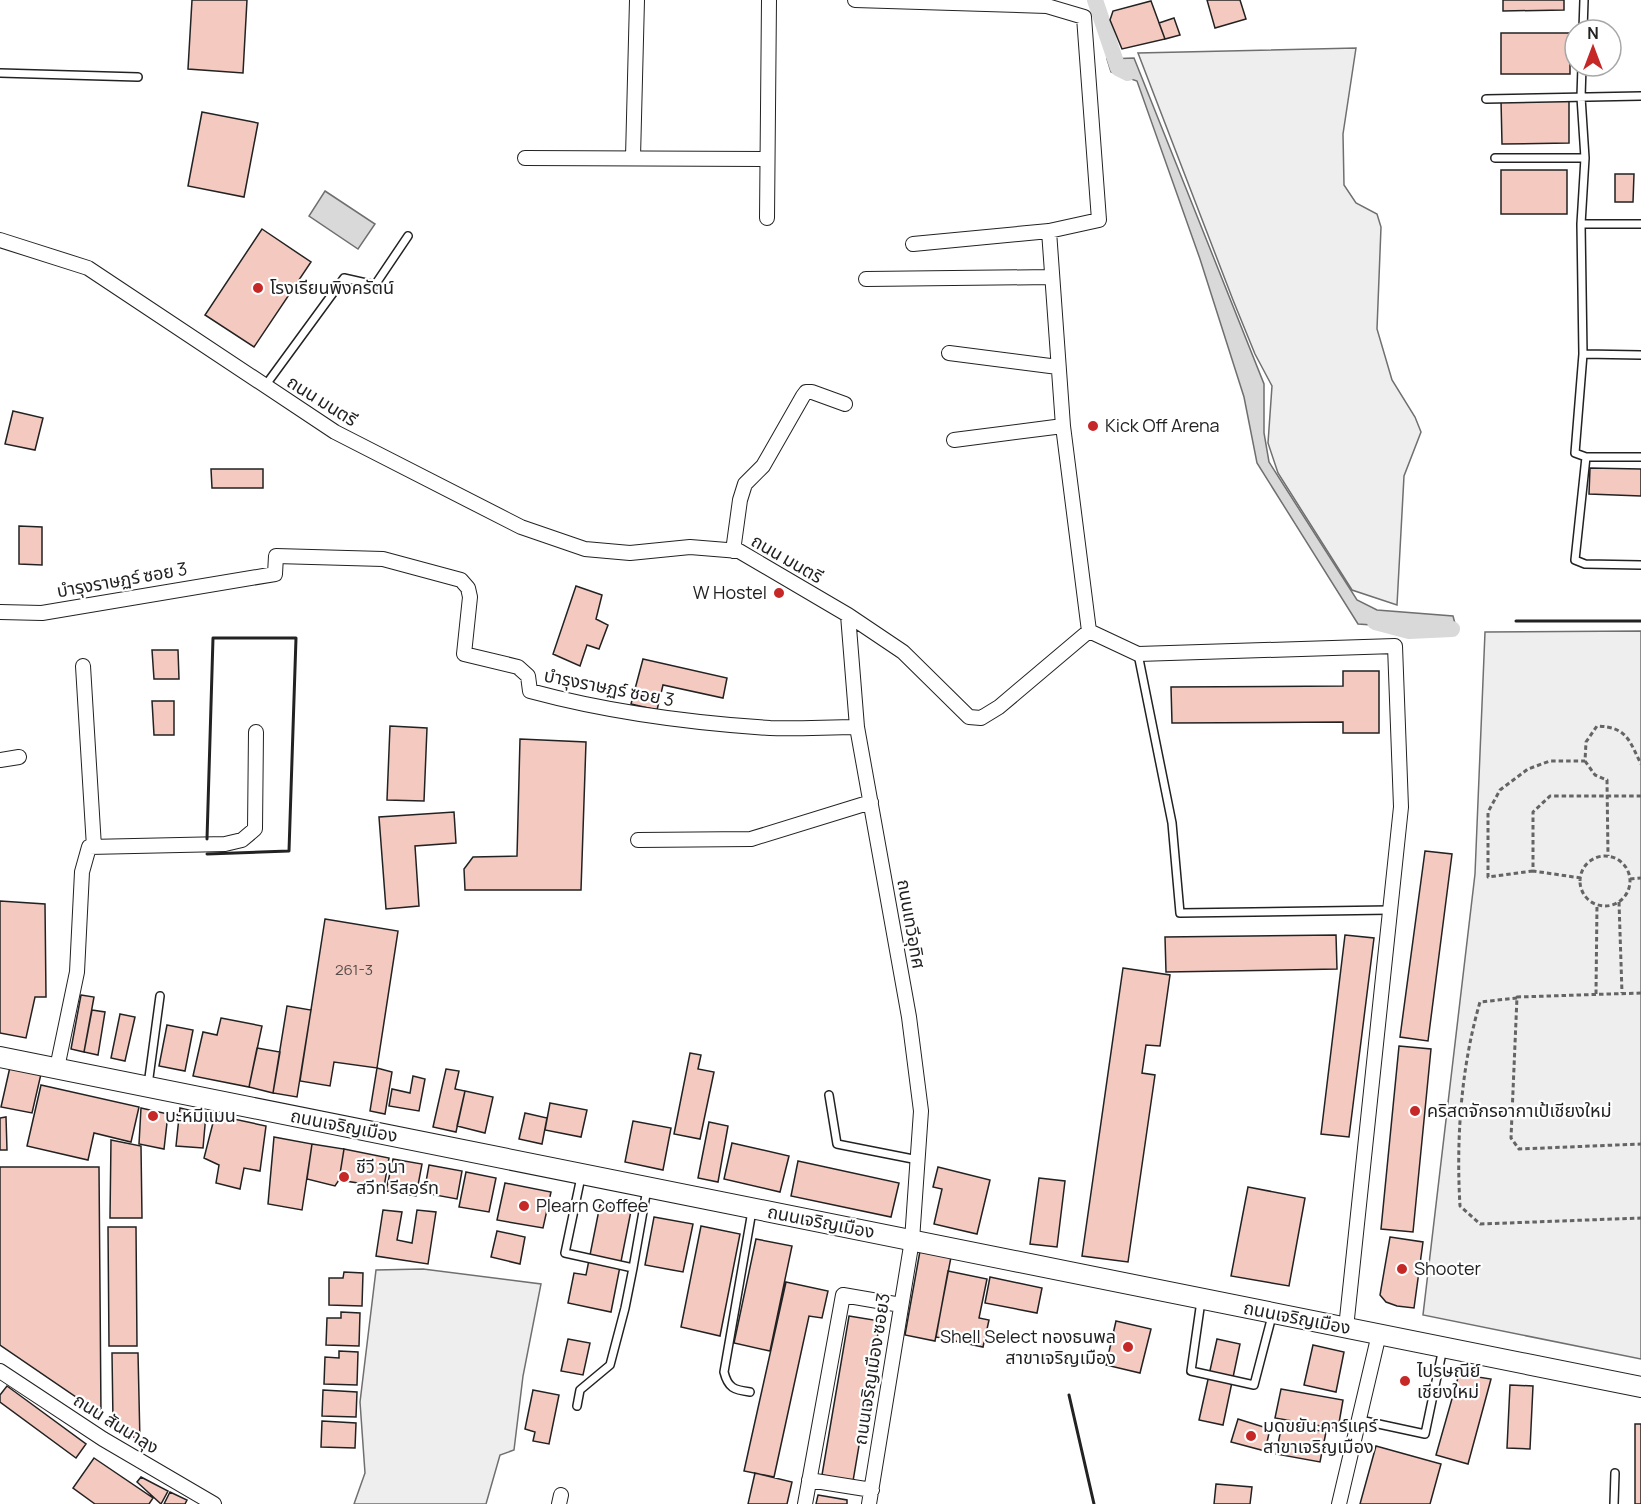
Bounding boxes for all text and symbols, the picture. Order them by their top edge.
north arrow [1563,18,1623,78]
text: N [1587,22,1599,44]
place label: โรงเรียนพิงครัตน์ [270,275,394,299]
marker: โรงเรียนพิงครัตน์ [251,281,265,295]
street label: ถนน มนตรี [283,369,362,431]
place label: Kick Off Arena [1105,413,1220,437]
marker: Kick Off Arena [1086,419,1100,433]
street label: ถนน มนตรี [747,528,828,588]
street label: บำรุงราษฏร์ ซอย 3 [55,556,189,602]
place label: W Hostel [693,580,767,604]
marker: W Hostel [772,586,786,600]
street label: บำรุงราษฏร์ ซอย 3 [542,663,676,711]
street label: ถนนเทวีอุทิศ [892,877,932,971]
house number: 261-3 [335,959,373,980]
place label: คริสตจักรอากาเป้เชียงใหม่ [1427,1098,1612,1122]
place label: บะหมีแมน [165,1103,236,1127]
street label: ถนนเจริญเมือง [289,1103,400,1147]
marker: คริสตจักรอากาเป้เชียงใหม่ [1408,1104,1422,1118]
marker: บะหมีแมน [146,1109,160,1123]
place label: ชีวี วนา สวีท รีสอร์ท [356,1154,439,1199]
marker: ชีวี วนา สวีท รีสอร์ท [337,1170,351,1184]
place label: Plearn Coffee [536,1193,648,1217]
marker: Plearn Coffee [517,1199,531,1213]
street label: ถนนเจริญเมือง [766,1199,877,1243]
place label: Shooter [1414,1256,1481,1280]
marker: Shooter [1395,1262,1409,1276]
street label: ถนนเจริญเมือง ซอย3 [847,1291,895,1446]
street label: ถนนเจริญเมือง [1242,1295,1353,1339]
place label: Shell Select ทองธนพล สาขาเจริญเมือง [940,1324,1116,1369]
marker: Shell Select ทองธนพล สาขาเจริญเมือง [1121,1340,1135,1354]
place label: ไปรษณีย์ เชียงใหม่ [1416,1358,1481,1403]
marker: ไปรษณีย์ เชียงใหม่ [1398,1374,1412,1388]
street label: ถนน สันนาลุง [69,1388,164,1459]
place label: มดขยัน คาร์แคร์ สาขาเจริญเมือง [1263,1413,1378,1458]
marker: มดขยัน คาร์แคร์ สาขาเจริญเมือง [1244,1429,1258,1443]

